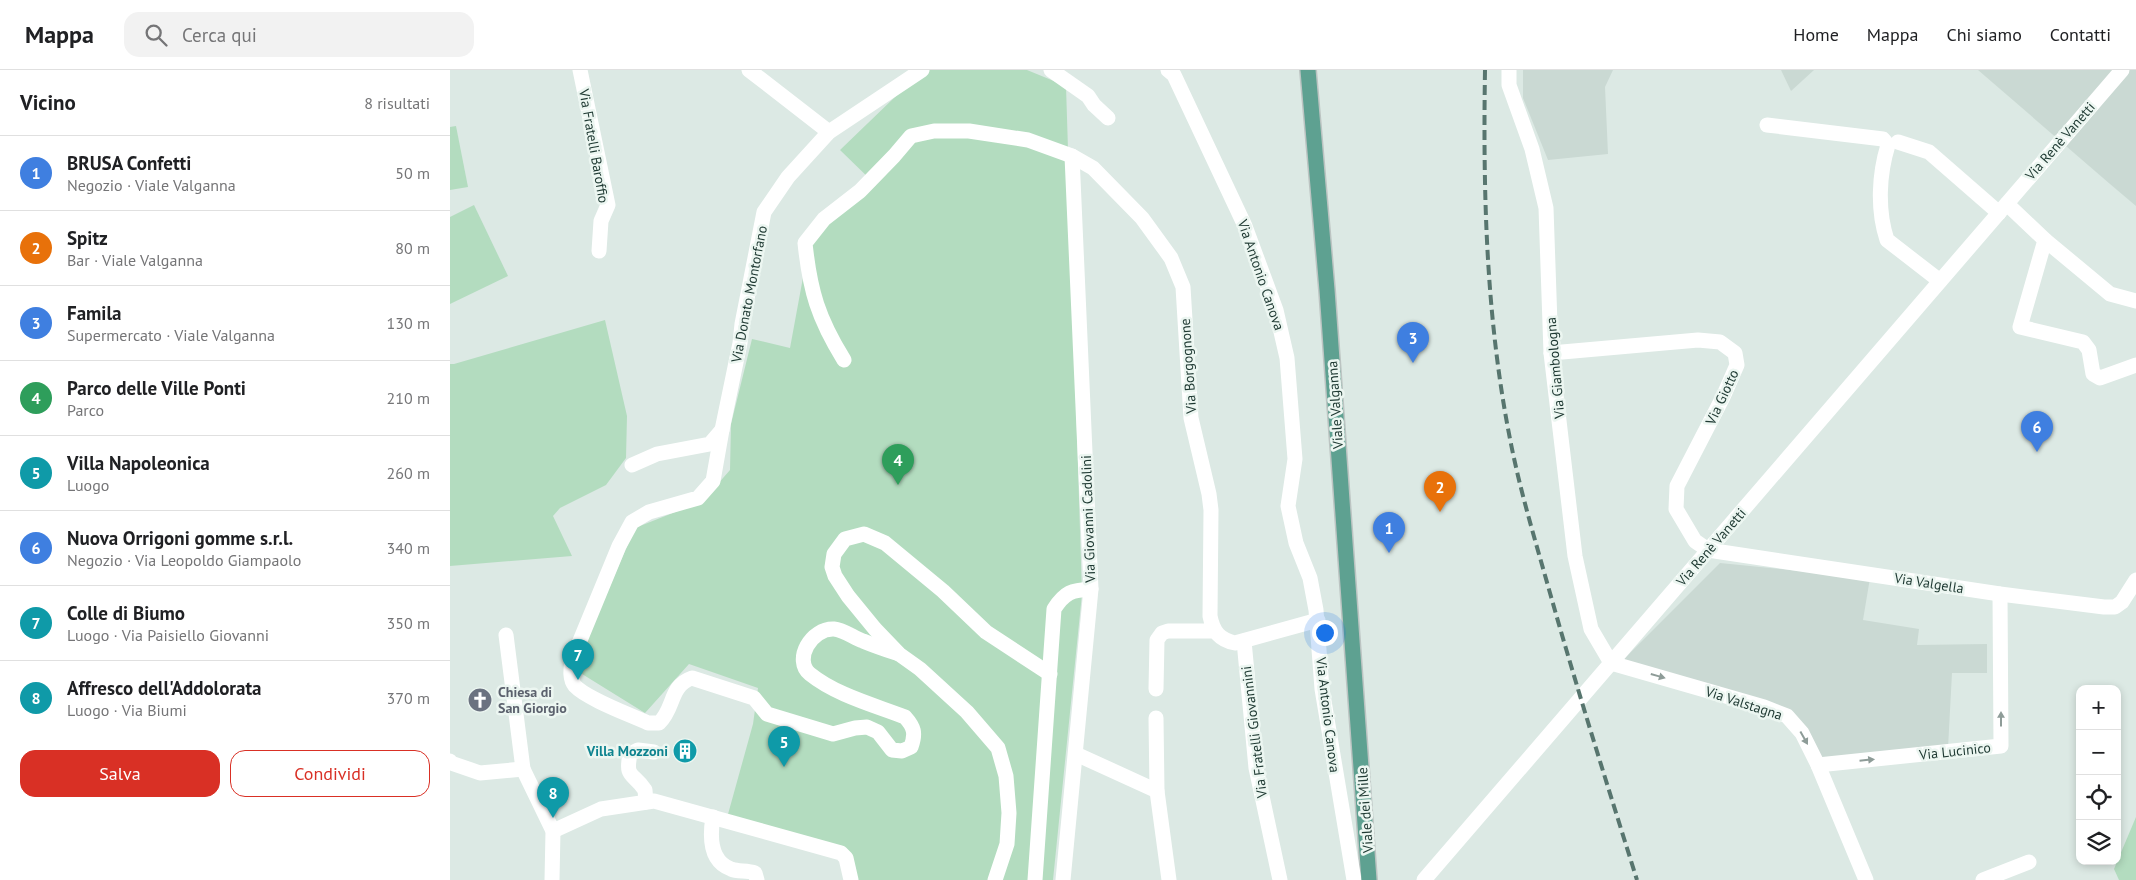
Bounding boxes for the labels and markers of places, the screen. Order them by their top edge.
pin: 3 [1397,322,1429,363]
pin: 6 [2021,411,2053,452]
pin: 4 [882,444,914,485]
pin: 2 [1424,471,1456,512]
pin: 1 [1373,512,1405,553]
pin: 7 [562,639,594,680]
place label: Chiesa di San Giorgio [498,683,567,717]
church icon: Chiesa di San Giorgio [467,687,493,713]
pin: 5 [768,726,800,767]
building icon: Villa Mozzoni [672,738,698,764]
place label: Villa Mozzoni [586,742,668,760]
pin: 8 [537,777,569,818]

